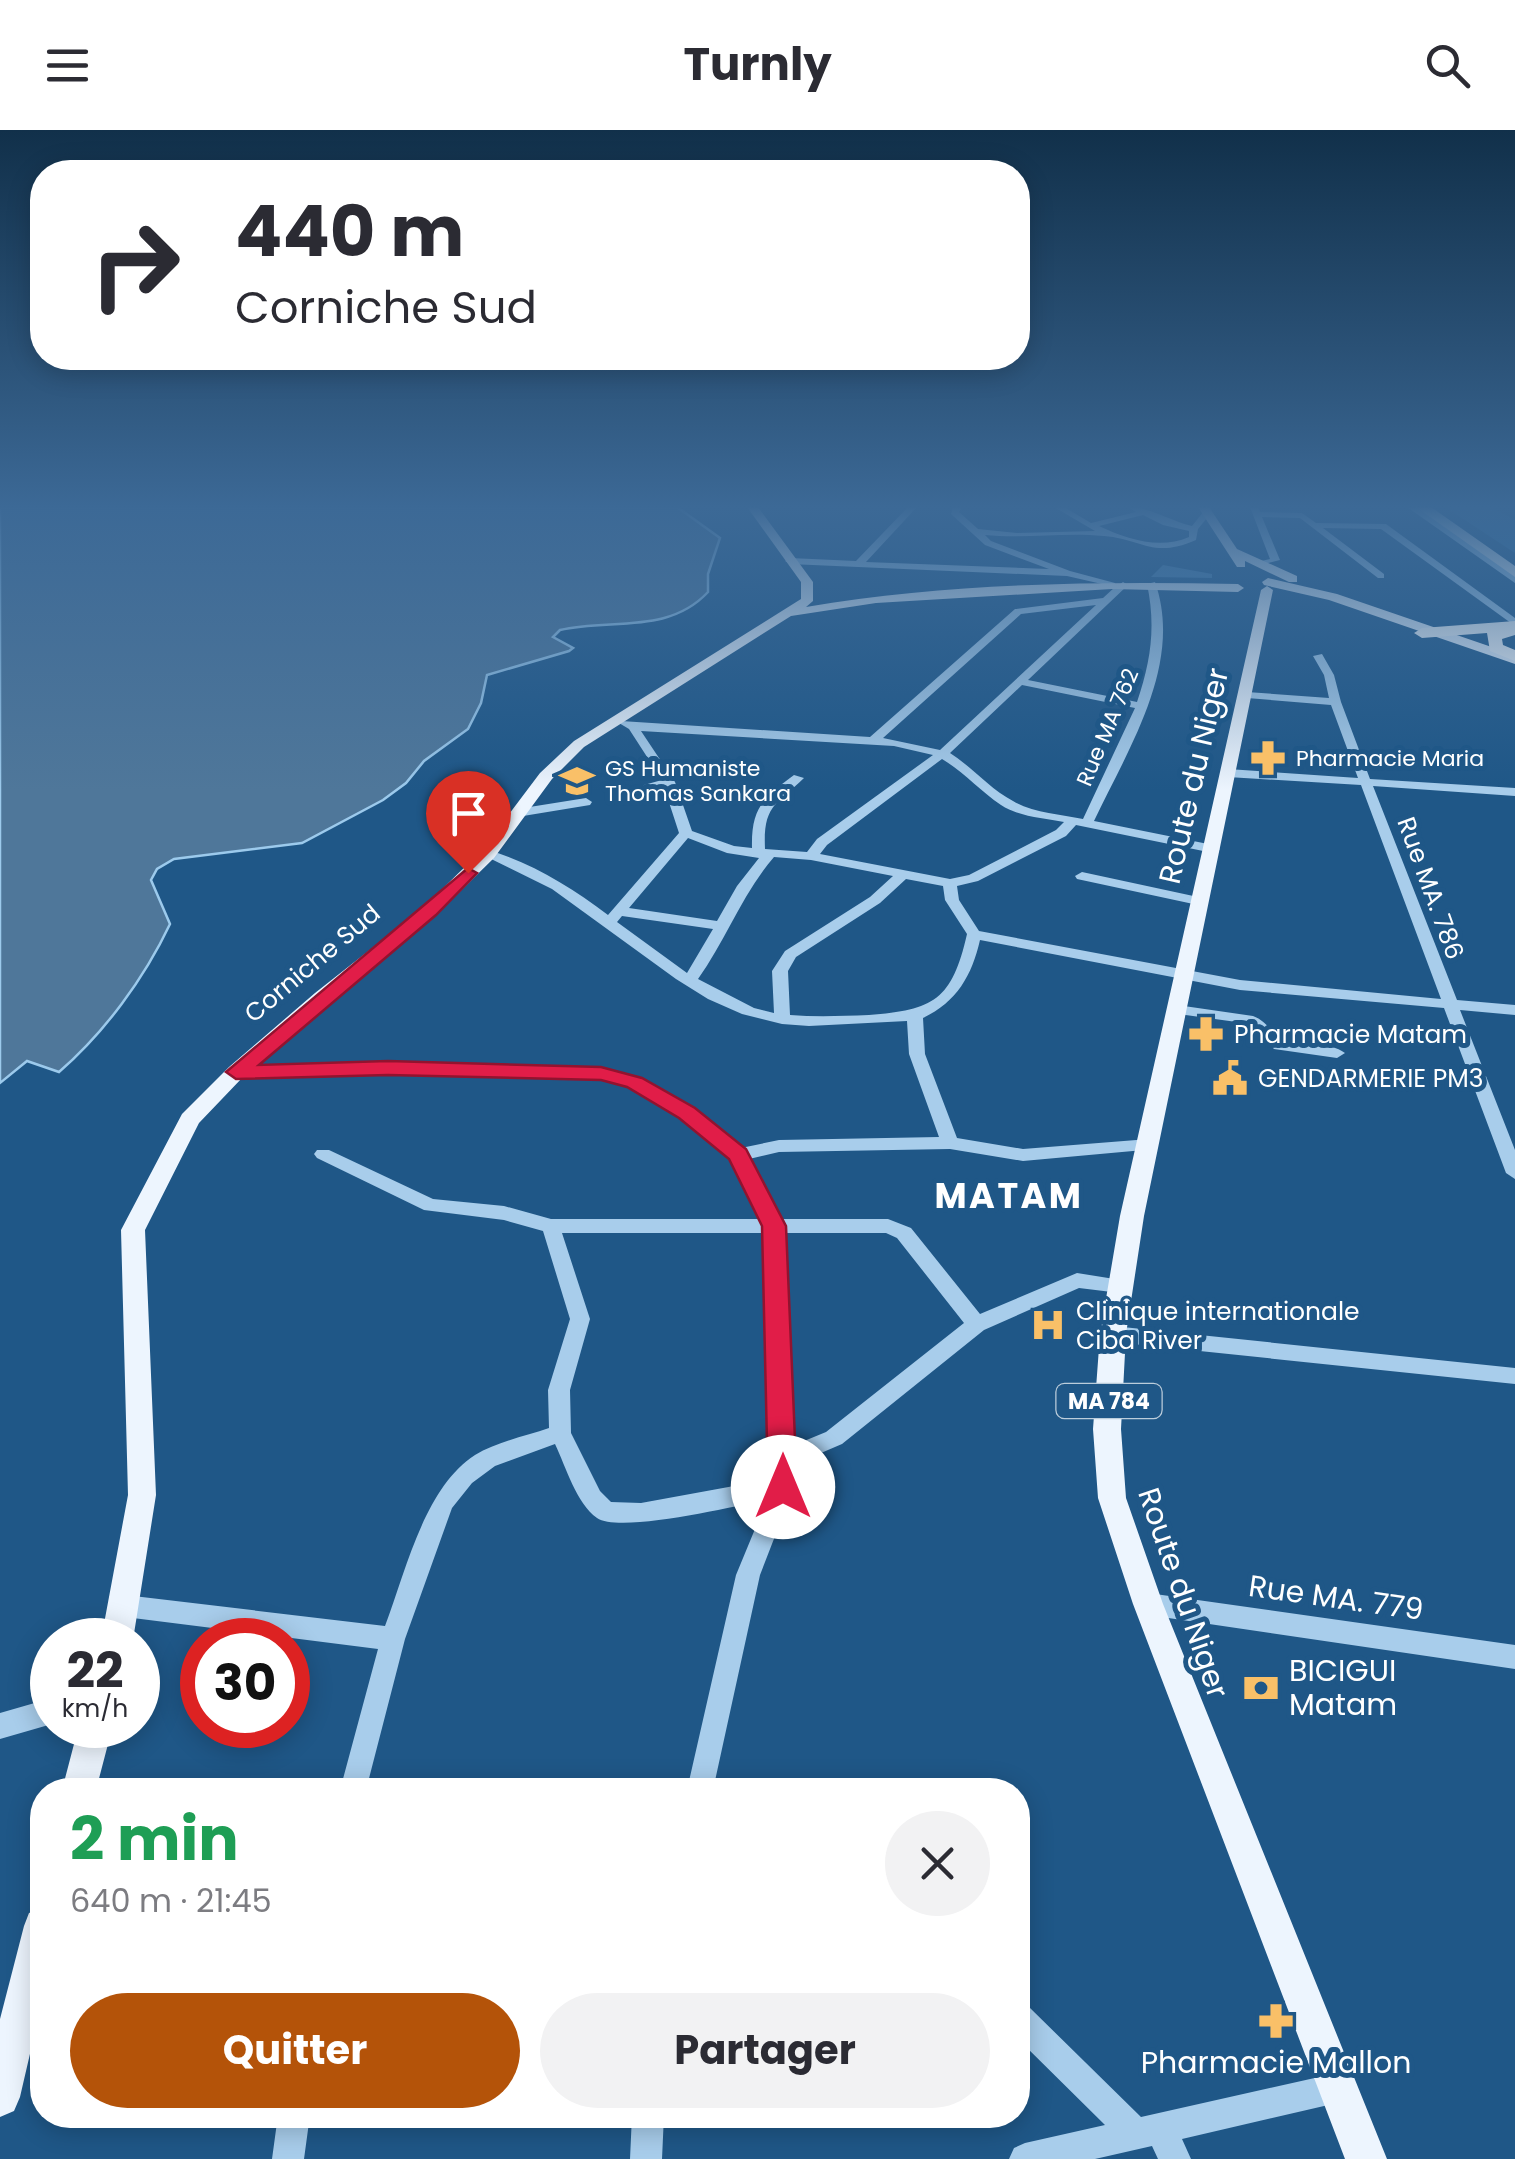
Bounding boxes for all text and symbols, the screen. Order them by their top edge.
text: Turnly [683,33,832,96]
icon: menu [40,38,95,93]
icon: search [1420,38,1475,93]
text: 440 m [235,182,464,281]
icon: right [70,200,200,330]
text: Corniche Sud [235,276,537,339]
street label: Rue MA 762 [1069,663,1146,791]
street label: Route du Niger [1148,664,1239,888]
pharmacy icon: Pharmacie Maria [1249,739,1287,777]
place label: Pharmacie Maria [1296,743,1484,774]
place label: GS Humaniste Thomas Sankara [605,753,791,809]
school or university icon: GS Humaniste Thomas Sankara [558,762,596,800]
pin [426,771,511,874]
icon: arrive [441,786,496,841]
street label: Rue MA. 786 [1389,812,1472,964]
street label: Corniche Sud [237,896,388,1031]
pharmacy icon: Pharmacie Matam [1187,1015,1225,1053]
place label: Pharmacie Matam [1234,1017,1467,1052]
public building icon: GENDARMERIE PM3 [1211,1059,1249,1097]
place label: GENDARMERIE PM3 [1258,1061,1484,1096]
district label: MATAM [934,1171,1084,1220]
place label: Clinique internationale Ciba River [1076,1294,1360,1358]
hospital icon: Clinique internationale Ciba River [1029,1306,1067,1344]
road number: MA 784 [1056,1384,1162,1418]
position arrow [731,1435,835,1539]
street label: Route du Niger [1127,1482,1240,1704]
street label: Rue MA. 779 [1246,1564,1426,1631]
speed limit sign: 30 [180,1618,310,1748]
text: 22 [66,1635,124,1706]
place label: BICIGUI Matam [1289,1649,1397,1726]
bank icon: BICIGUI Matam [1242,1669,1280,1707]
text: km/h [62,1691,128,1726]
text: 2 min [70,1797,239,1881]
button: close [885,1811,990,1916]
text: 640 m · 21:45 [70,1878,272,1923]
button: Quitter [70,1993,520,2108]
button: Partager [540,1993,990,2108]
pharmacy icon: Pharmacie Mallon [1257,2002,1295,2040]
place label: Pharmacie Mallon [1141,2041,1411,2084]

